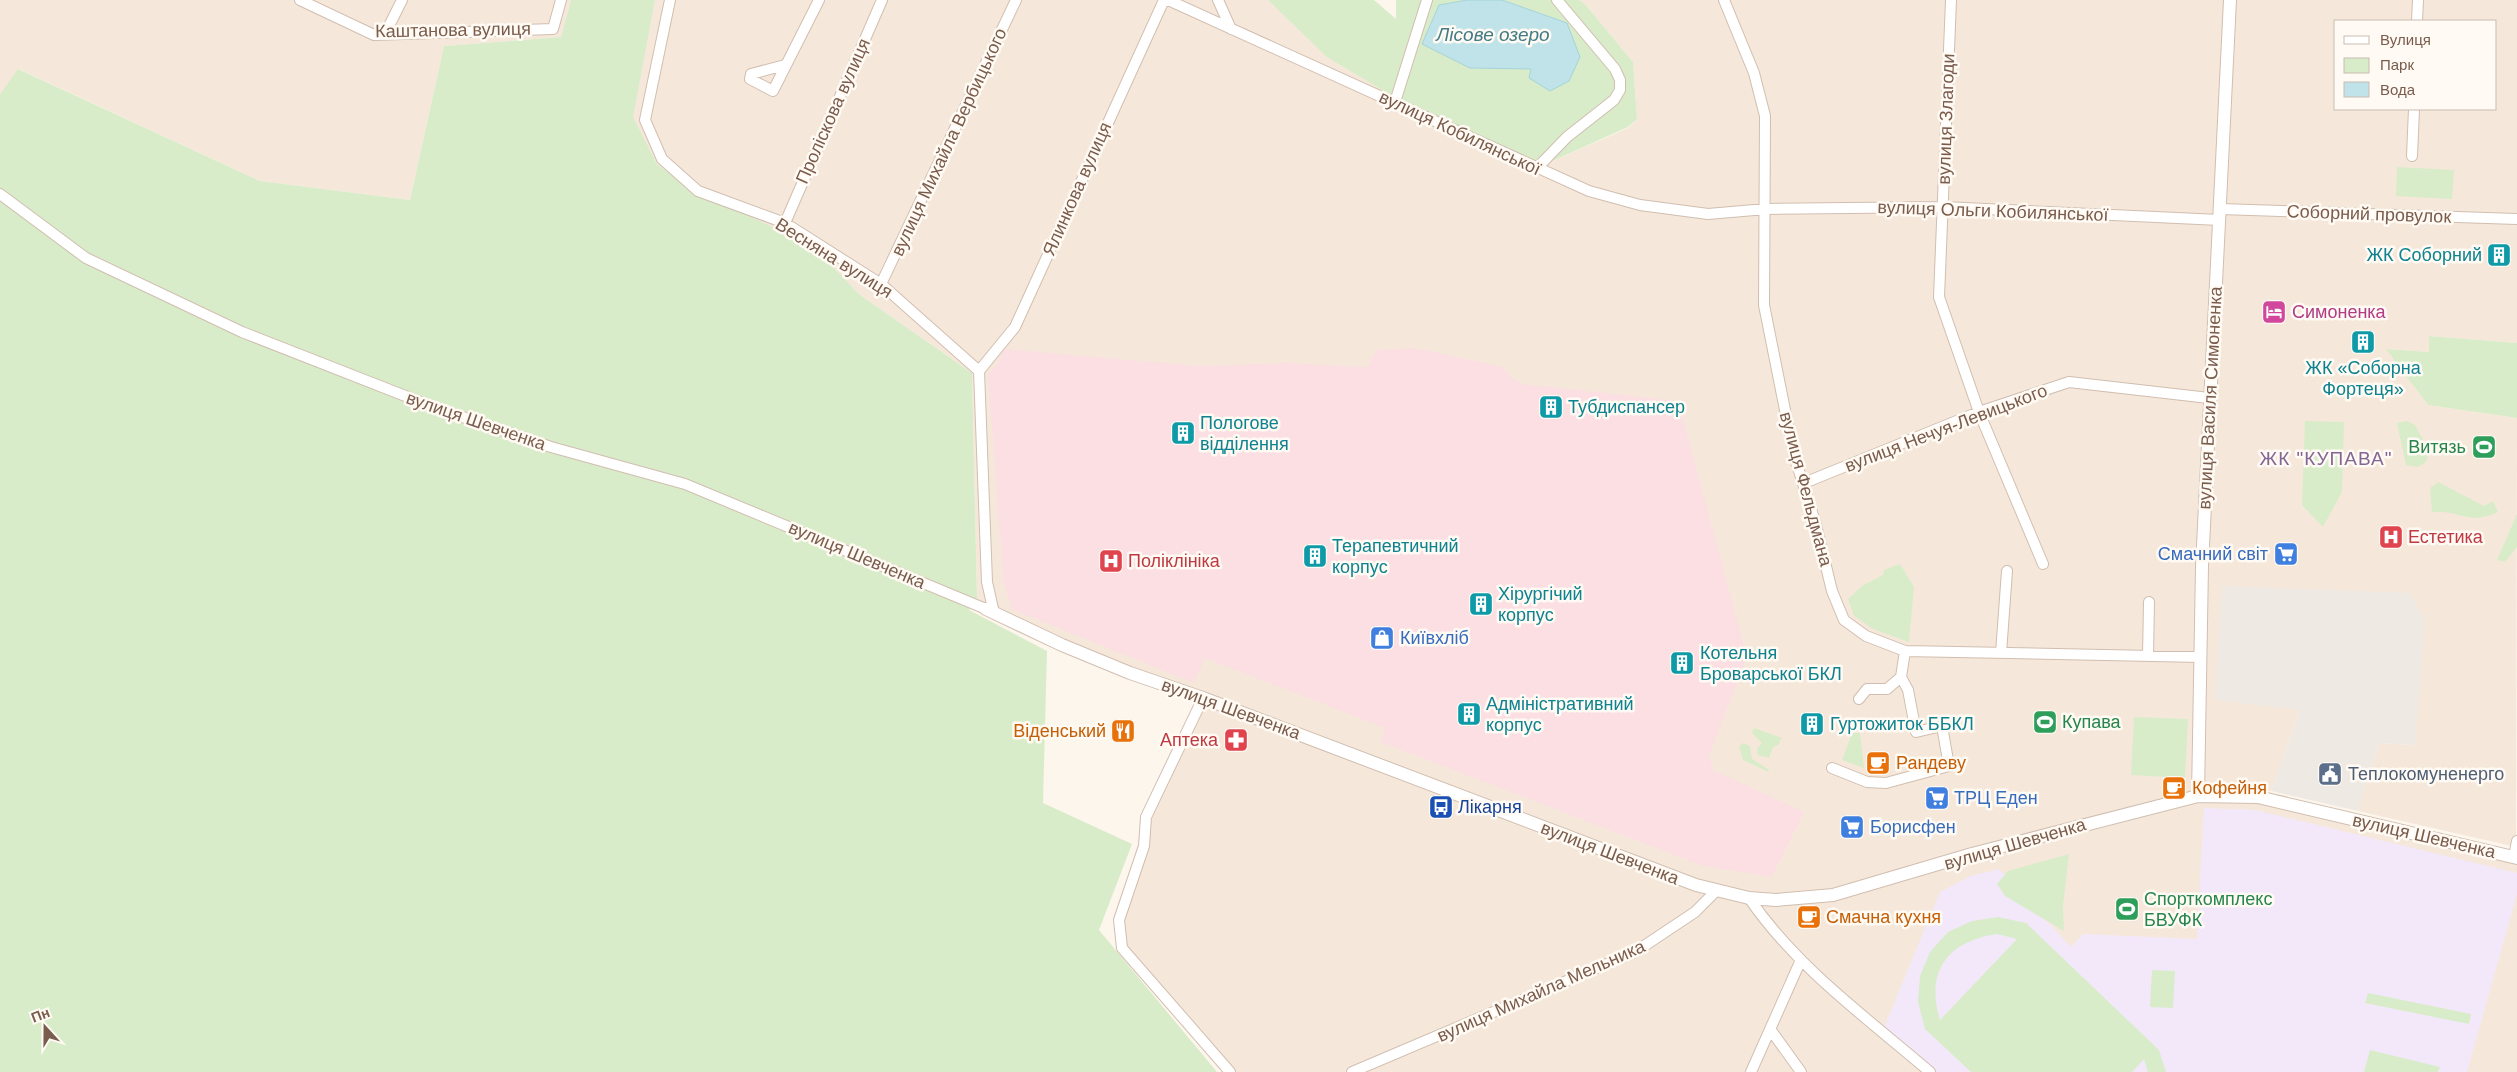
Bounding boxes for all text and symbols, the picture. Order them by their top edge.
street label: Каштанова вулиця [375,19,531,41]
legend [2334,20,2497,110]
water label: Лісове озеро [1434,24,1550,45]
street label: вулиця Михайла Вербицького [887,25,1011,259]
text: Вулиця [2380,31,2431,48]
street label: Проліскова вулиця [792,35,874,187]
street label: вулиця Злагоди [1934,53,1958,185]
text: Парк [2380,56,2414,73]
text: Вода [2380,81,2416,98]
street label: вулиця Кобилянської [1376,87,1544,179]
street label: Ялинкова вулиця [1039,119,1115,259]
street label: вулиця Ольги Кобилянської [1877,197,2109,225]
street label: Соборний провулок [2286,201,2452,227]
street label: Весняна вулиця [772,214,896,302]
building icon: ЖК Соборний [2486,242,2512,268]
place label: ЖК Соборний [2367,245,2482,265]
street label: вулиця Василя Симоненка [2194,285,2226,510]
hotel icon: Симоненка [2261,299,2287,325]
place label: Симоненка [2292,302,2387,322]
building icon: ЖК «Соборна Фортеця» [2350,329,2376,355]
place label: ЖК «Соборна Фортеця» [2305,358,2422,399]
street label: вулиця Нечуя-Левицького [1842,380,2050,476]
street label: вулиця Шевченка [404,388,549,455]
building icon: Тубдиспансер [1538,394,1564,420]
place label: Тубдиспансер [1568,397,1685,417]
street label: вулиця Фельдмана [1776,410,1837,569]
place label: Пологове відділення [1200,413,1289,454]
building icon: Пологове відділення [1170,420,1196,446]
sports icon: Витязь [2471,434,2497,460]
place label: Витязь [2408,437,2466,457]
district label: ЖК "КУПАВА" [2260,448,2392,469]
street label: вулиця Шевченка [786,517,929,593]
hospital icon: Естетика [2378,524,2404,550]
place label: Естетика [2408,527,2484,547]
place label: Терапевтичний корпус [1332,536,1459,577]
supermarket icon: Смачний світ [2273,541,2299,567]
building icon: Терапевтичний корпус [1302,543,1328,569]
place label: Смачний світ [2158,544,2268,564]
hospital icon: Поліклініка [1098,548,1124,574]
place label: Поліклініка [1128,551,1221,571]
place label: Хірургічий корпус [1498,584,1583,625]
building icon: Хірургічий корпус [1468,591,1494,617]
shop icon: Київхліб [1369,625,1395,651]
place label: Київхліб [1400,628,1469,648]
place label: Котельня Броварської БКЛ [1700,643,1842,684]
building icon: Котельня Броварської БКЛ [1669,650,1695,676]
street label: вулиця Шевченка [1159,675,1304,744]
place label: Адміністративний корпус [1486,694,1634,735]
building icon: Адміністративний корпус [1456,701,1482,727]
sports icon: Купава [2032,709,2058,735]
building icon: Гуртожиток ББКЛ [1799,711,1825,737]
place label: Купава [2062,712,2122,732]
place label: Гуртожиток ББКЛ [1830,714,1974,734]
restaurant icon: Віденський [1110,718,1136,744]
place label: Віденський [1013,721,1106,741]
pharmacy icon: Аптека [1223,727,1249,753]
place label: Аптека [1160,730,1219,750]
cafe icon: Рандеву [1865,750,1891,776]
place label: Рандеву [1896,753,1966,773]
public building icon: Теплокомуненерго [2317,761,2343,787]
place label: Теплокомуненерго [2348,764,2504,784]
cafe icon: Кофейня [2161,775,2187,801]
place label: Кофейня [2192,778,2267,798]
supermarket icon: ТРЦ Еден [1924,785,1950,811]
place label: ТРЦ Еден [1954,788,2038,808]
bus stop icon: Лікарня [1428,794,1454,820]
place label: Лікарня [1458,797,1522,817]
street label: вулиця Шевченка [2350,810,2498,862]
supermarket icon: Борисфен [1839,814,1865,840]
street label: вулиця Шевченка [1942,814,2089,874]
street label: вулиця Шевченка [1538,817,1683,889]
place label: Борисфен [1870,817,1956,837]
place label: Спорткомплекс БВУФК [2144,889,2272,930]
sports icon: Спорткомплекс БВУФК [2114,896,2140,922]
cafe icon: Смачна кухня [1796,904,1822,930]
place label: Смачна кухня [1826,907,1941,927]
street label: вулиця Михайла Мельника [1434,936,1649,1046]
north arrow [20,1002,70,1052]
text: Пн [29,1004,52,1026]

